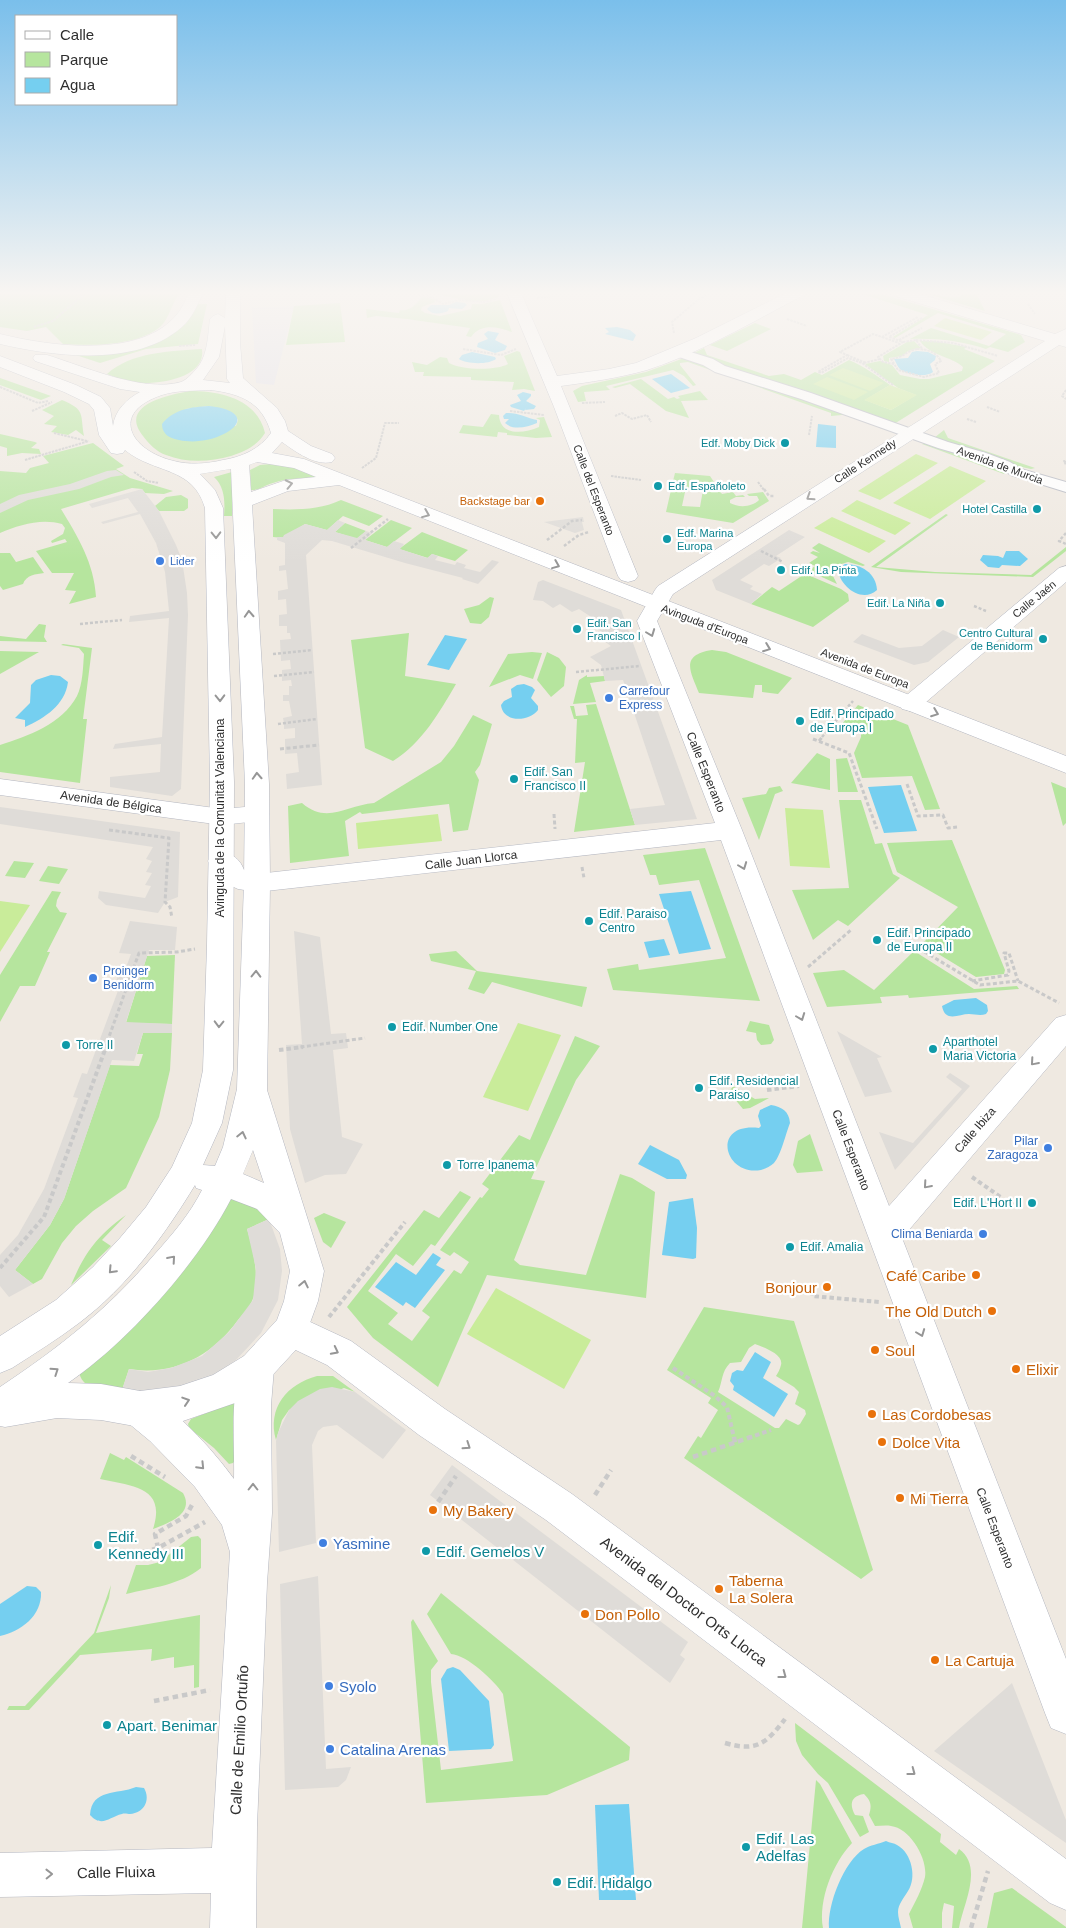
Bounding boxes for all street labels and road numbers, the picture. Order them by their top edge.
street label: Calle Kennedy [832,436,899,486]
street label: Calle del Esperanto [571,443,617,537]
street label: Avenida de Murcia [955,444,1046,486]
street label: Calle Jaén [1010,578,1058,620]
street label: Avinguda d'Europa [660,602,751,646]
street label: Avenida de Europa [819,646,912,691]
street label: Avinguda de la Comunitat Valenciana [213,718,227,918]
street label: Calle Esperanto [684,730,729,815]
street label: Avenida de Bélgica [59,788,163,816]
street label: Calle Juan Llorca [424,847,518,873]
street label: Calle Ibiza [951,1104,999,1156]
street label: Calle Esperanto [829,1108,873,1193]
street label: Calle Esperanto [973,1486,1017,1571]
street label: Avenida del Doctor Orts Llorca [597,1533,771,1670]
street label: Calle de Emilio Ortuño [227,1665,251,1815]
street label: Calle Fluixa [77,1863,156,1881]

